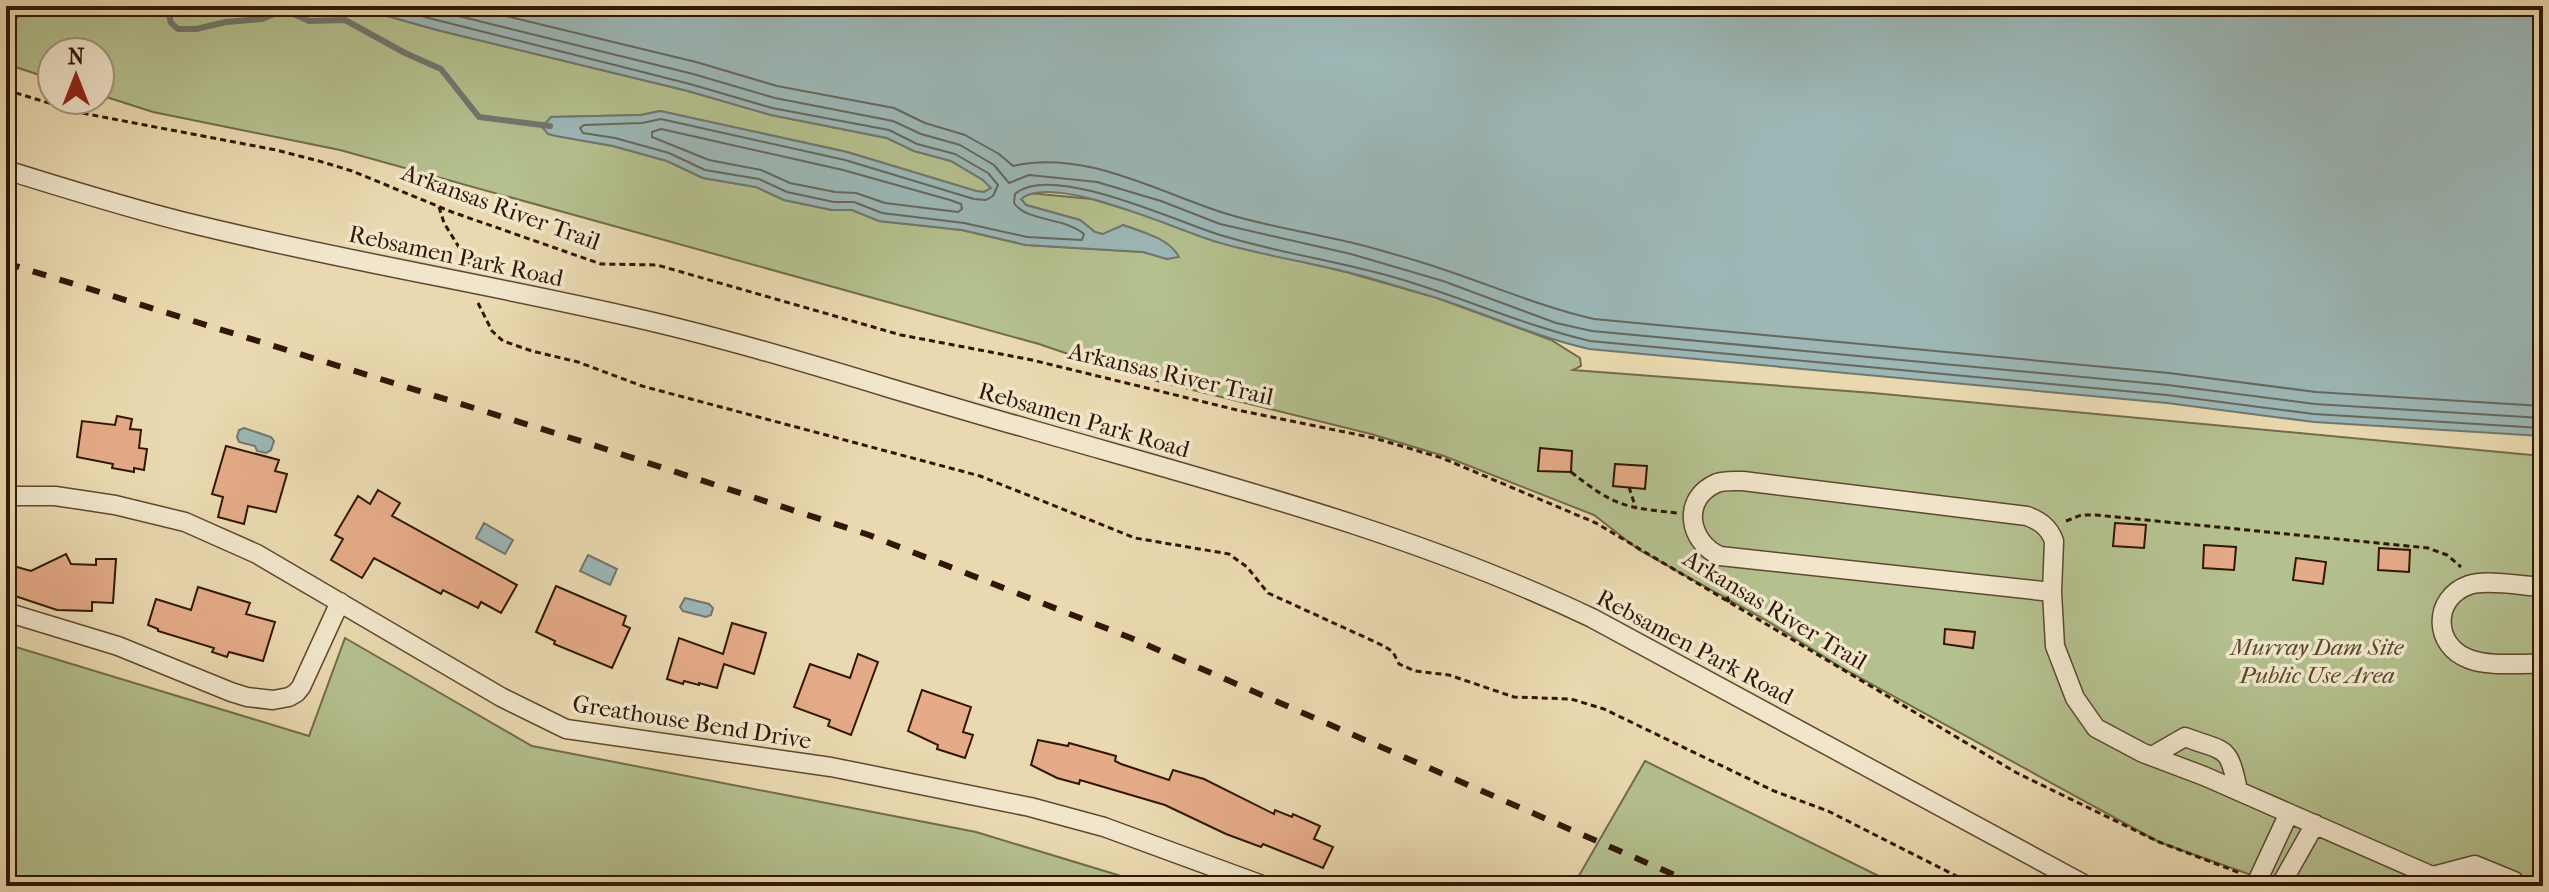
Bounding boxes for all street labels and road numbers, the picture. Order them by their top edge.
street label: Arkansas River Trail [397,158,604,256]
street label: Rebsamen Park Road [346,220,567,293]
street label: Arkansas River Trail [1065,337,1276,411]
street label: Rebsamen Park Road [975,376,1194,464]
street label: Arkansas River Trail [1677,544,1872,676]
street label: Rebsamen Park Road [1592,583,1799,711]
street label: Greathouse Bend Drive [571,689,814,755]

